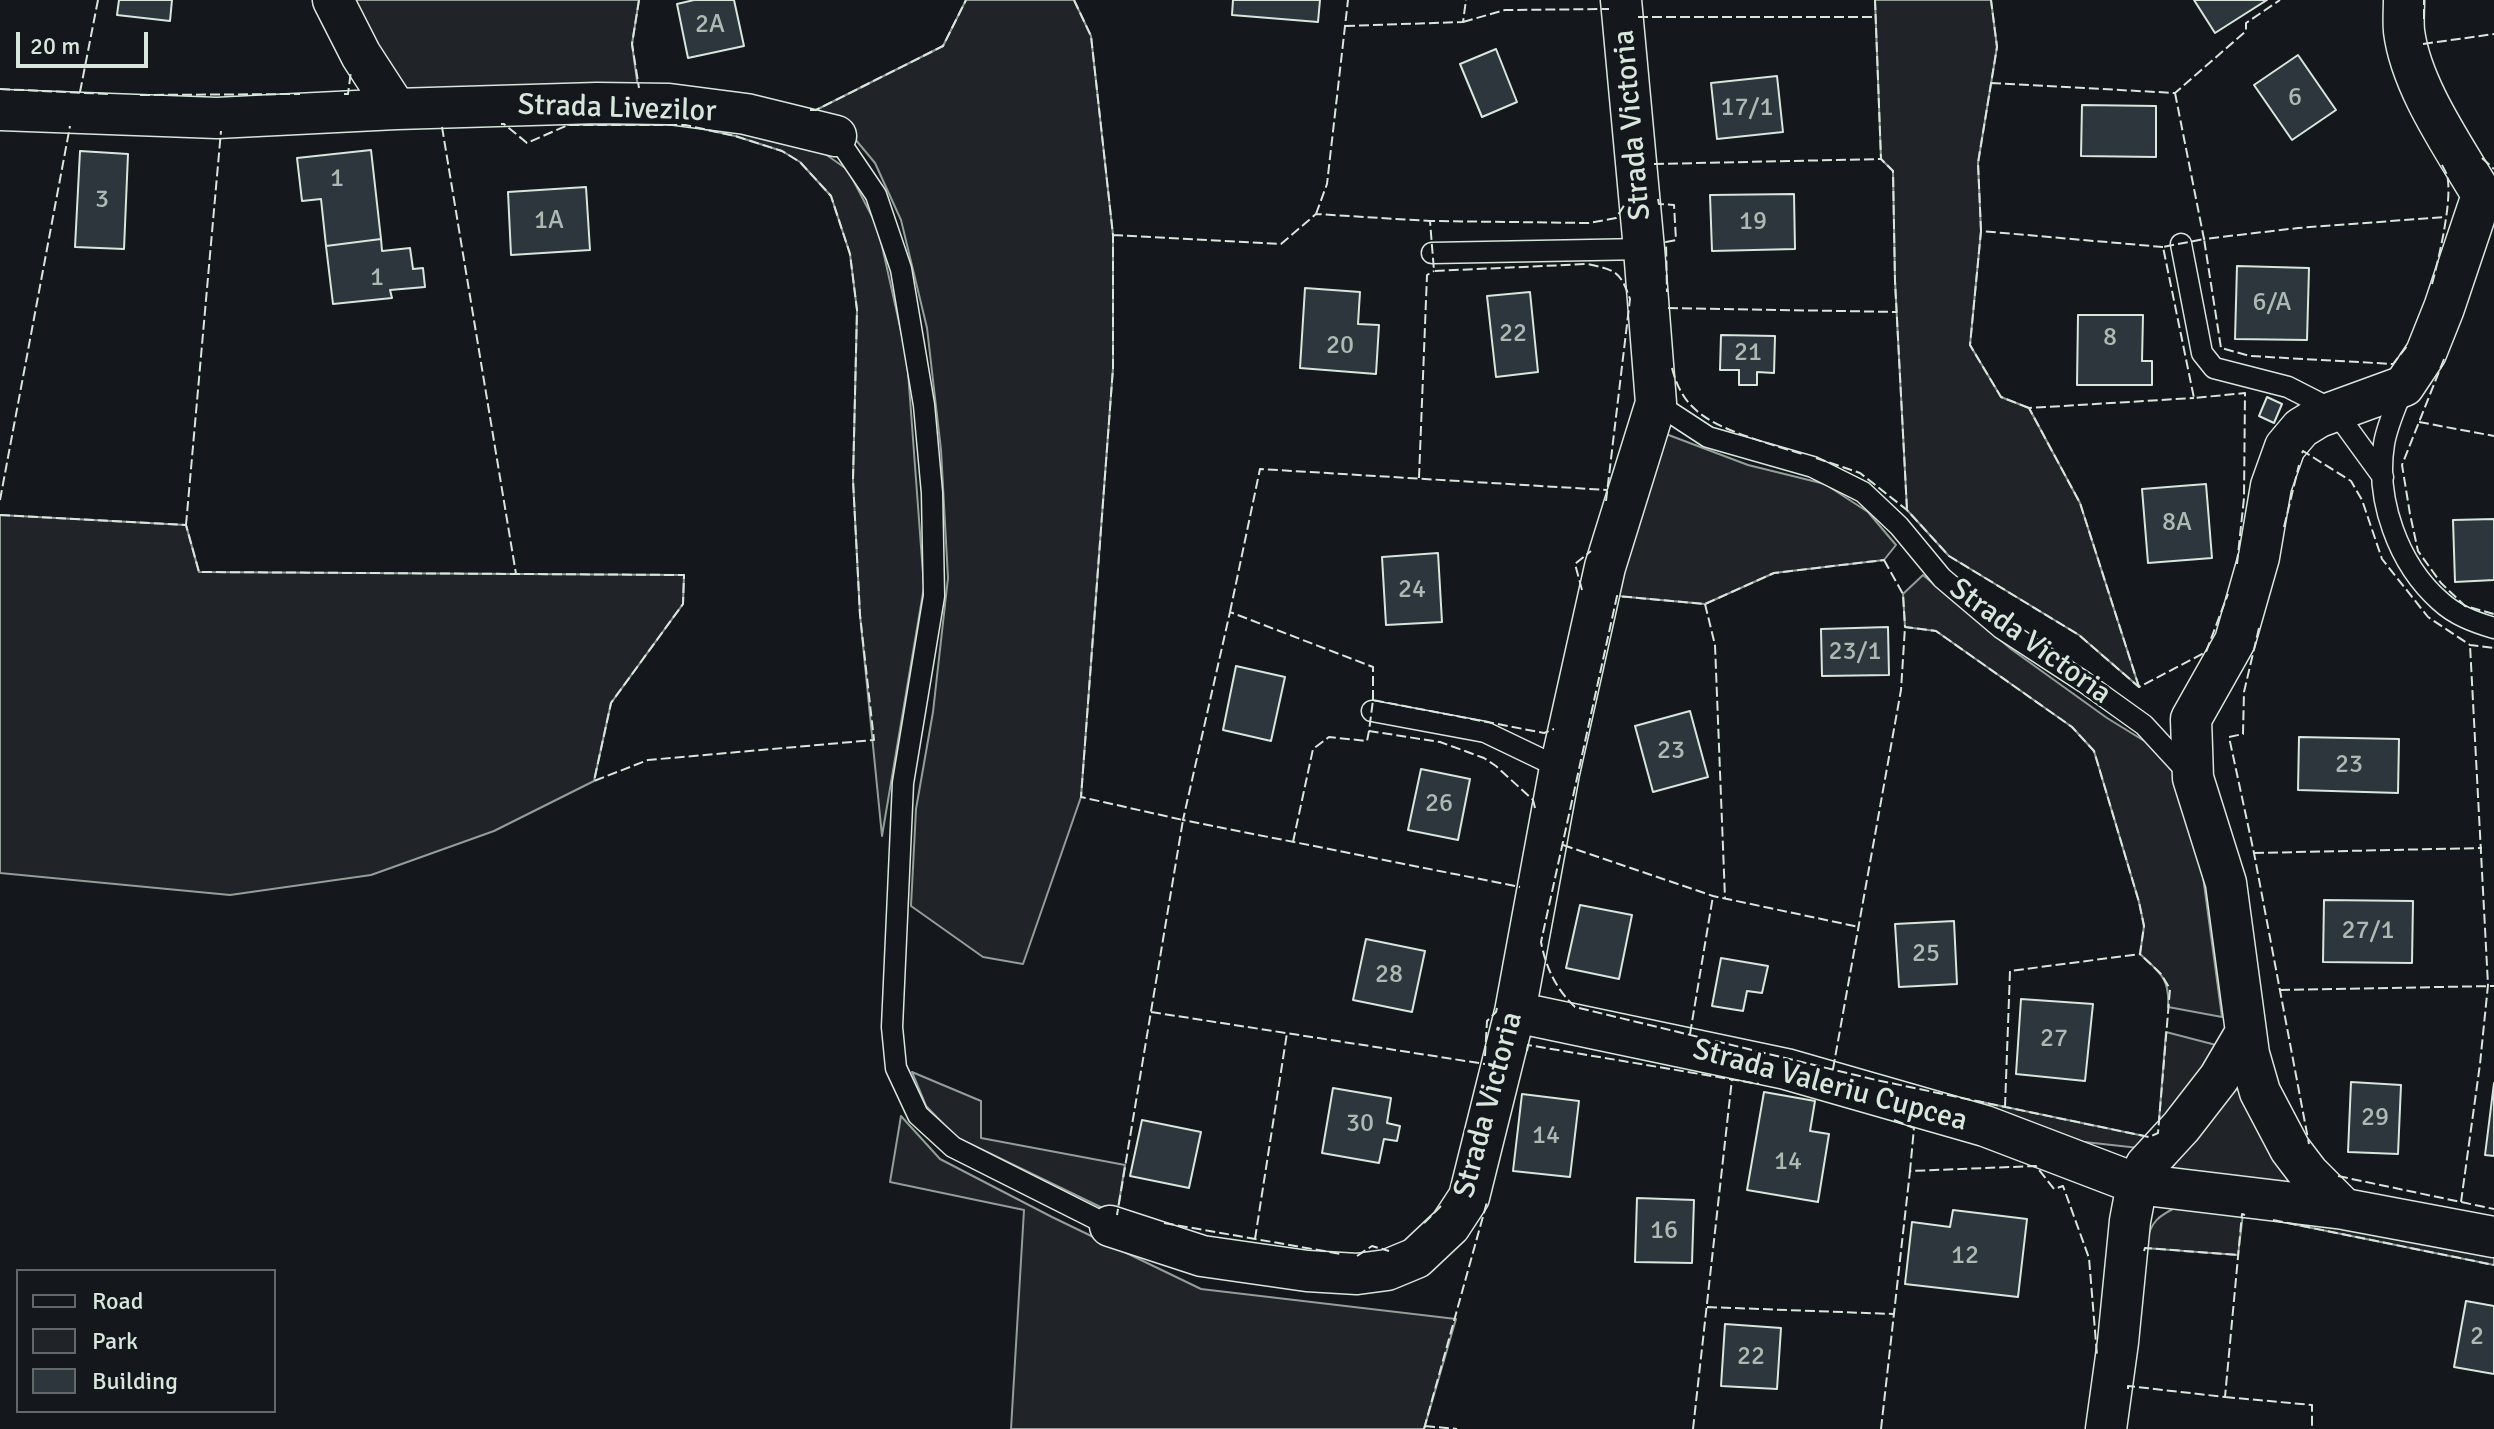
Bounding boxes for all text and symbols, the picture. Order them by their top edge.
house number: 2A [695,9,725,41]
scale bar [20,16,152,66]
street label: Strada Victoria [1607,28,1659,222]
text: 20 m [30,31,80,61]
house number: 6 [2288,82,2302,114]
street label: Strada Livezilor [517,88,717,130]
house number: 17/1 [1720,92,1774,124]
house number: 1 [330,163,344,195]
house number: 3 [95,184,109,216]
house number: 1A [534,205,564,237]
house number: 19 [1739,206,1767,238]
house number: 1 [370,262,384,294]
house number: 6/A [2253,287,2291,319]
house number: 22 [1499,318,1527,350]
house number: 8 [2103,322,2117,354]
house number: 20 [1326,330,1354,362]
house number: 21 [1734,337,1762,369]
house number: 8A [2162,507,2192,539]
street label: Strada Victoria [1942,571,2118,713]
house number: 24 [1398,574,1426,606]
house number: 23/1 [1828,636,1882,668]
house number: 23 [1657,735,1685,767]
house number: 23 [2335,749,2363,781]
house number: 26 [1425,788,1453,820]
house number: 27/1 [2341,915,2395,947]
house number: 25 [1912,938,1940,970]
house number: 28 [1375,959,1403,991]
street label: Strada Victoria [1447,1008,1531,1202]
house number: 27 [2040,1023,2068,1055]
street label: Strada Valeriu Cupcea [1689,1032,1971,1140]
house number: 29 [2361,1102,2389,1134]
house number: 30 [1346,1108,1374,1140]
house number: 14 [1532,1120,1560,1152]
house number: 14 [1774,1146,1802,1178]
house number: 16 [1650,1215,1678,1247]
house number: 12 [1951,1240,1979,1272]
legend [16,1269,276,1413]
text: Road [92,1286,143,1316]
house number: 2 [2470,1321,2484,1353]
text: Park [92,1326,138,1356]
house number: 22 [1737,1341,1765,1373]
text: Building [92,1366,178,1396]

